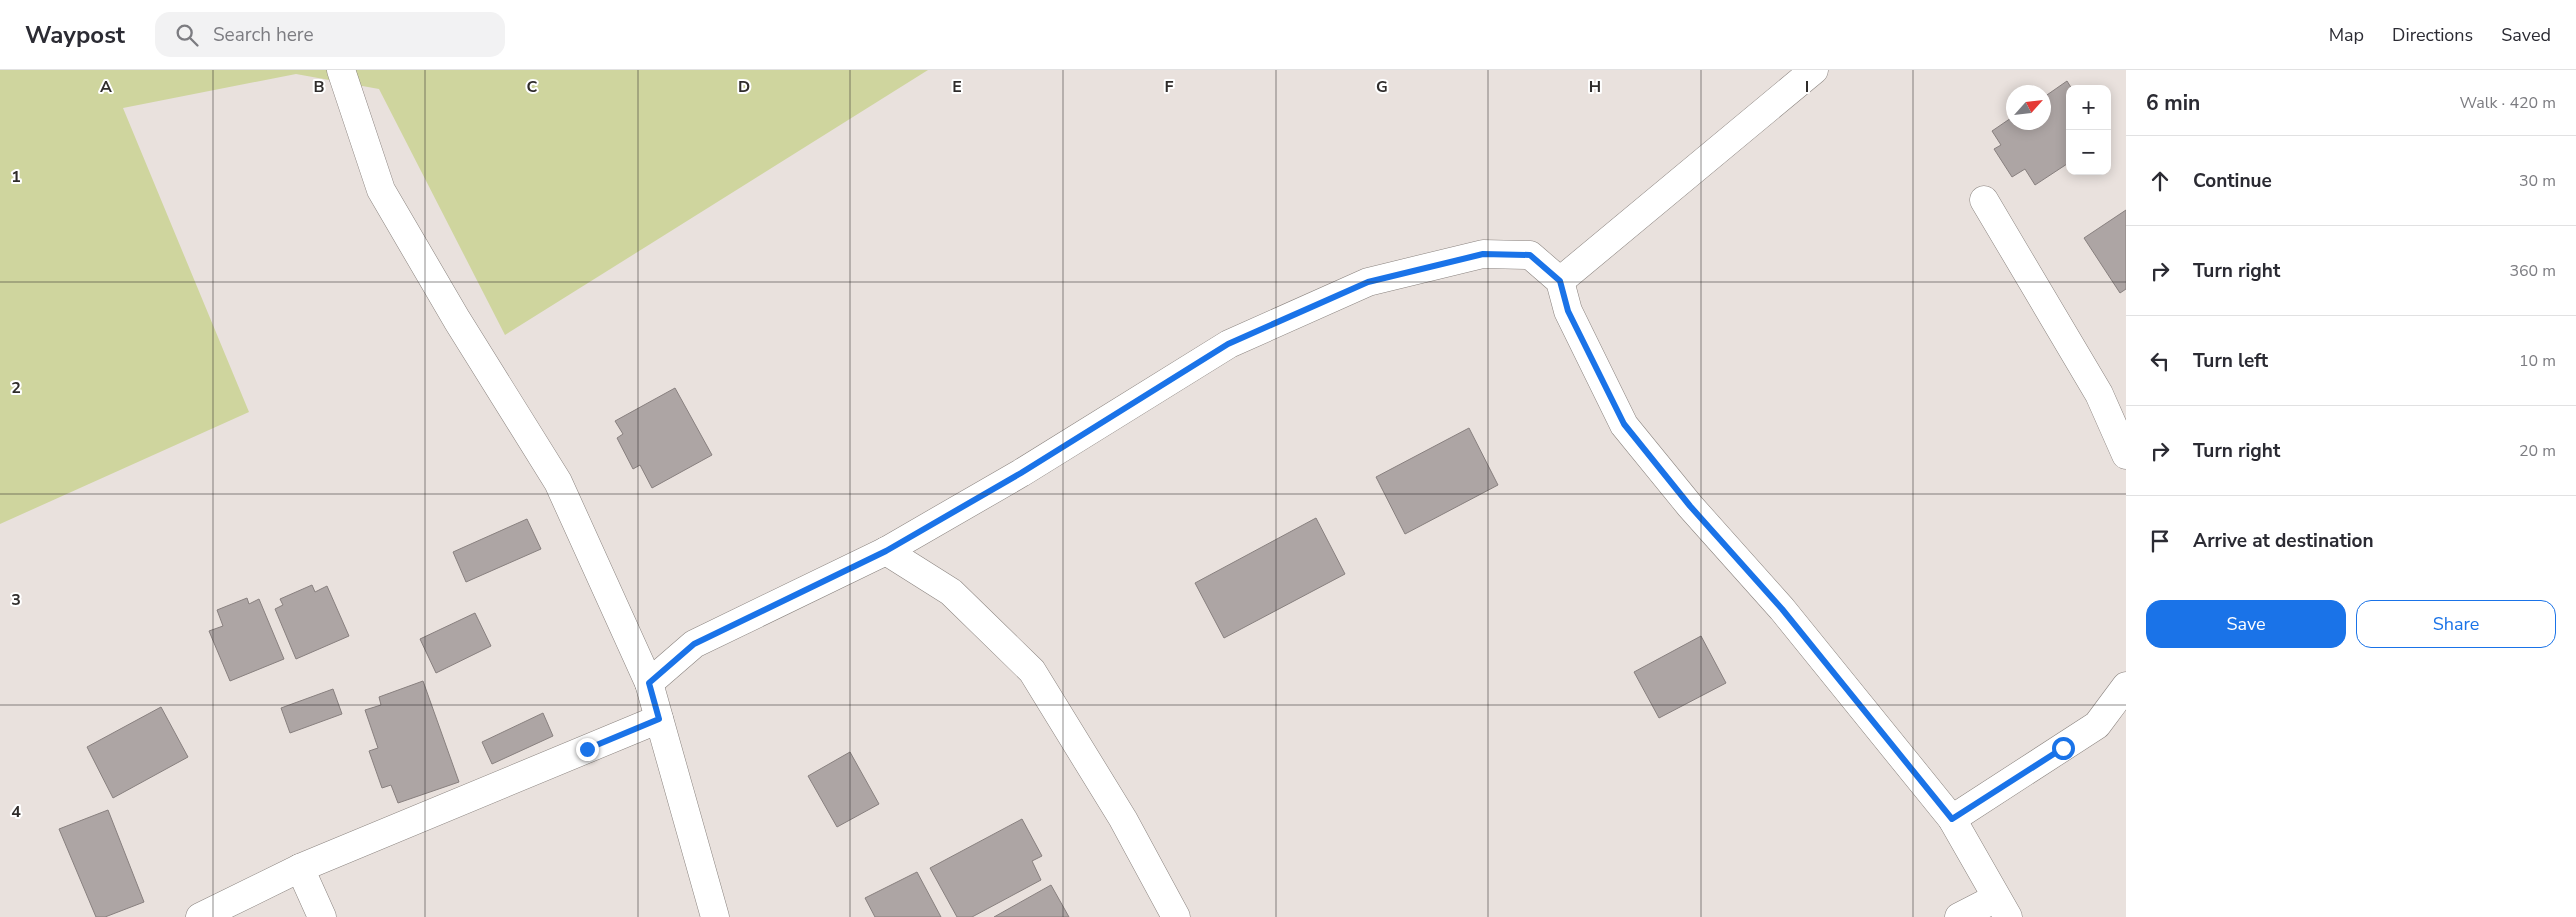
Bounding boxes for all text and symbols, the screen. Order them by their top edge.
search box [155,12,505,57]
text: Waypost [25,19,125,51]
icon: search [173,21,201,49]
text: Search here [213,22,314,48]
text: Map [2329,23,2364,47]
text: Directions [2392,23,2473,47]
text: Saved [2501,23,2551,47]
text: A [100,76,112,98]
text: B [313,76,325,98]
text: C [527,76,538,98]
text: D [738,76,750,98]
text: E [952,76,962,98]
text: F [1165,76,1174,98]
text: G [1376,76,1388,98]
text: H [1589,76,1601,98]
text: I [1805,76,1809,98]
north arrow [2006,85,2051,130]
map controls [2066,85,2111,175]
button: + [2066,85,2111,130]
text: 6 min [2146,89,2200,117]
text: Walk · 420 m [2460,92,2556,114]
button: − [2066,130,2111,175]
text: 1 [11,166,21,188]
icon: ahead [2146,167,2174,195]
text: Continue [2193,168,2272,194]
text: 30 m [2519,170,2556,192]
icon: right [2146,257,2174,285]
text: Turn right [2193,258,2280,284]
text: 360 m [2509,260,2556,282]
icon: left [2146,347,2174,375]
text: Turn left [2193,348,2268,374]
text: 10 m [2519,350,2556,372]
text: 2 [11,377,21,399]
icon: right [2146,437,2174,465]
text: Turn right [2193,438,2280,464]
text: 20 m [2519,440,2556,462]
icon: arrive [2146,527,2174,555]
text: Arrive at destination [2193,528,2374,554]
text: 3 [11,589,21,611]
button: Save [2146,600,2346,648]
button: Share [2356,600,2556,648]
route start [2052,737,2075,760]
route end [576,738,599,761]
text: 4 [11,801,21,823]

